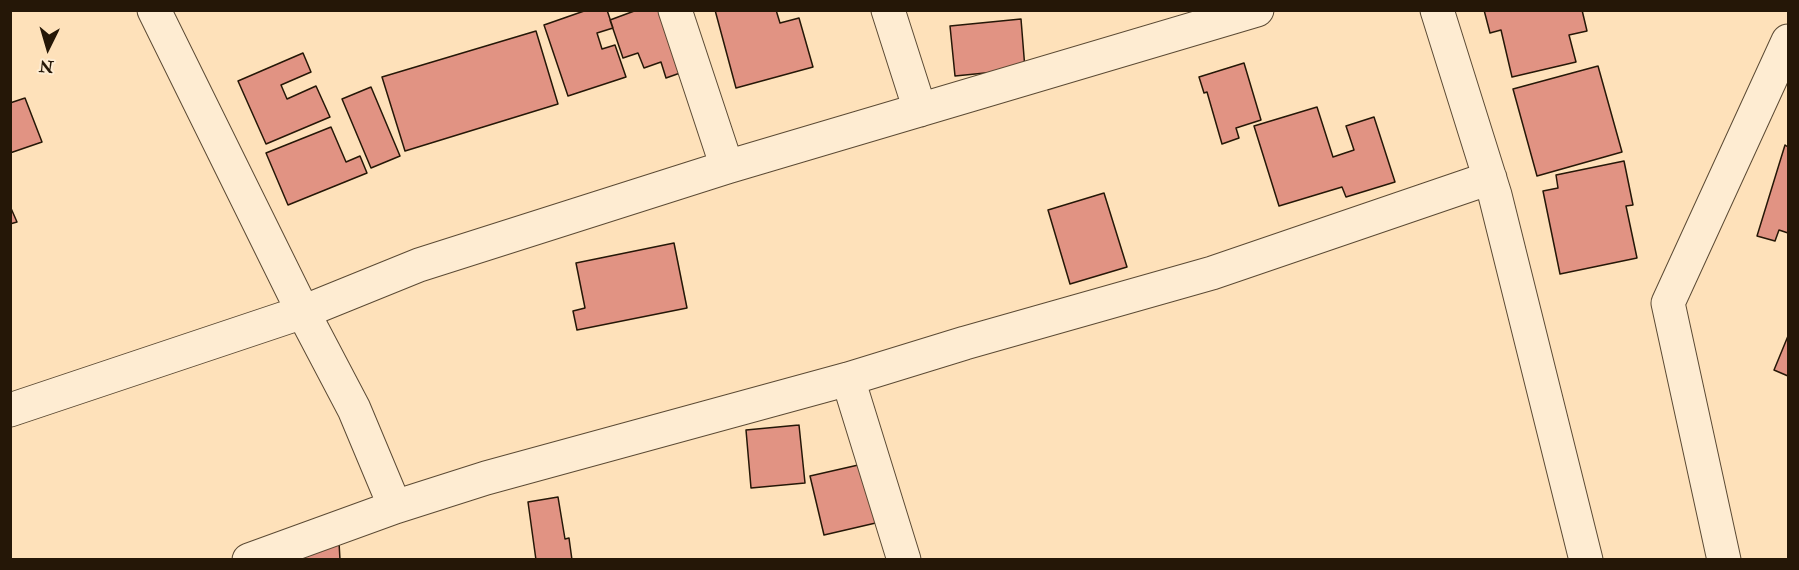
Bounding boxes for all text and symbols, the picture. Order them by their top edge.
north arrow [18,18,78,78]
text: N [38,55,54,77]

